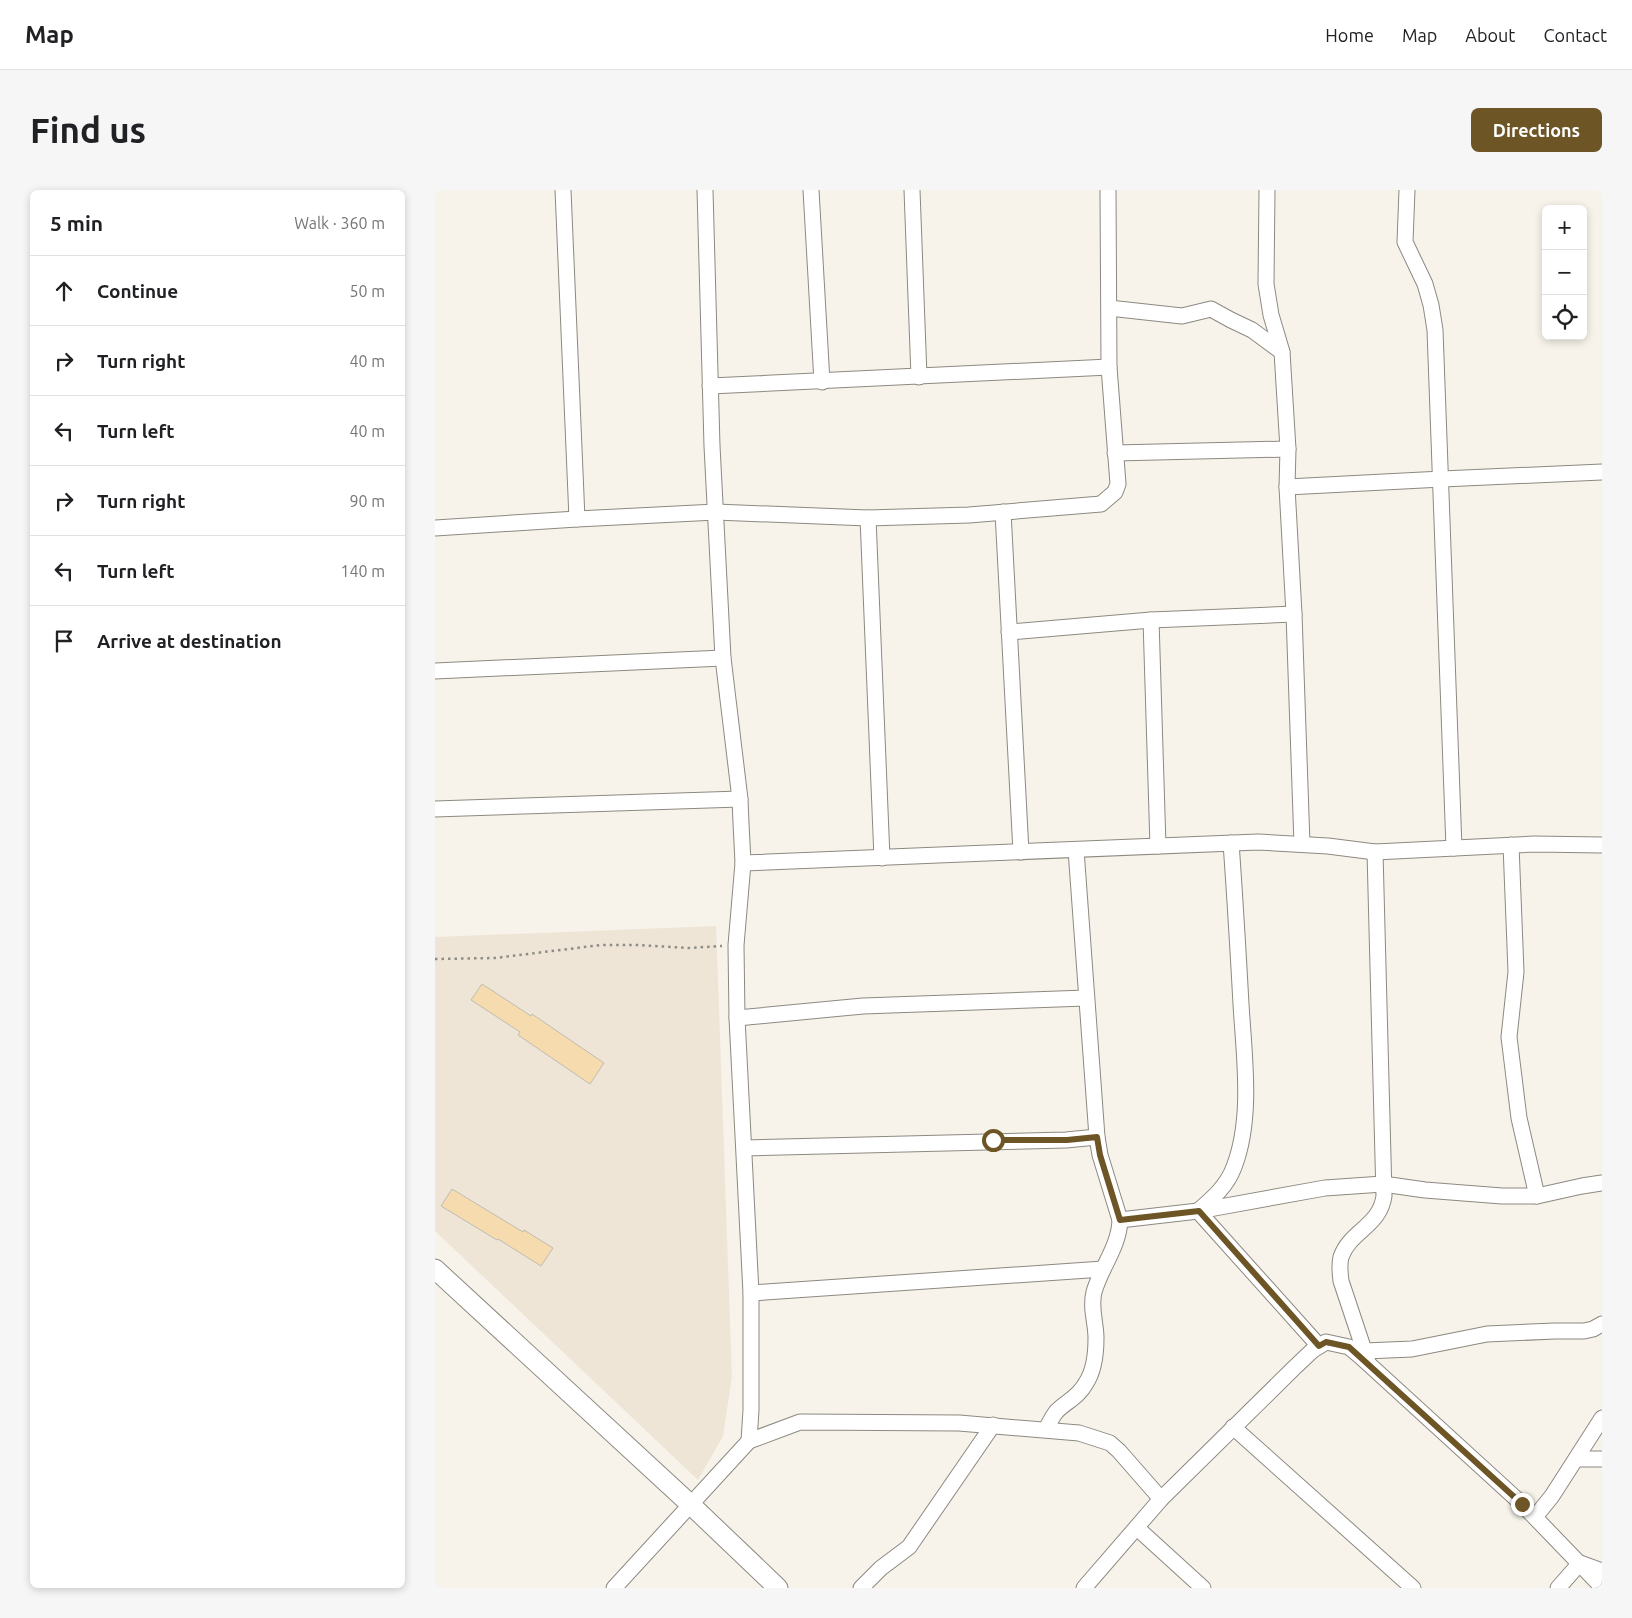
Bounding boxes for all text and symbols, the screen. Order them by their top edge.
text: Map [25,21,74,48]
text: Home [1325,25,1374,45]
text: Map [1402,25,1437,45]
text: About [1465,25,1515,45]
text: Contact [1543,25,1607,45]
button: Directions [1471,108,1602,152]
text: Find us [30,110,146,150]
map controls [1542,205,1587,340]
button: + [1542,205,1587,250]
text: 5 min [50,211,103,235]
text: Walk · 360 m [294,214,385,232]
button: − [1542,250,1587,295]
icon: ahead [50,277,78,305]
text: Continue [97,280,178,302]
text: 50 m [349,282,385,300]
button: locate [1542,295,1587,340]
icon: right [50,347,78,375]
text: Turn right [97,350,185,372]
text: 40 m [349,352,385,370]
icon: left [50,417,78,445]
text: Turn left [97,420,175,442]
text: 40 m [349,422,385,440]
icon: right [50,487,78,515]
text: Turn right [97,490,185,512]
text: 90 m [349,492,385,510]
icon: left [50,557,78,585]
text: Turn left [97,560,175,582]
text: 140 m [340,562,385,580]
icon: arrive [50,627,78,655]
text: Arrive at destination [97,630,282,652]
route start [982,1129,1005,1152]
route end [1511,1493,1534,1516]

